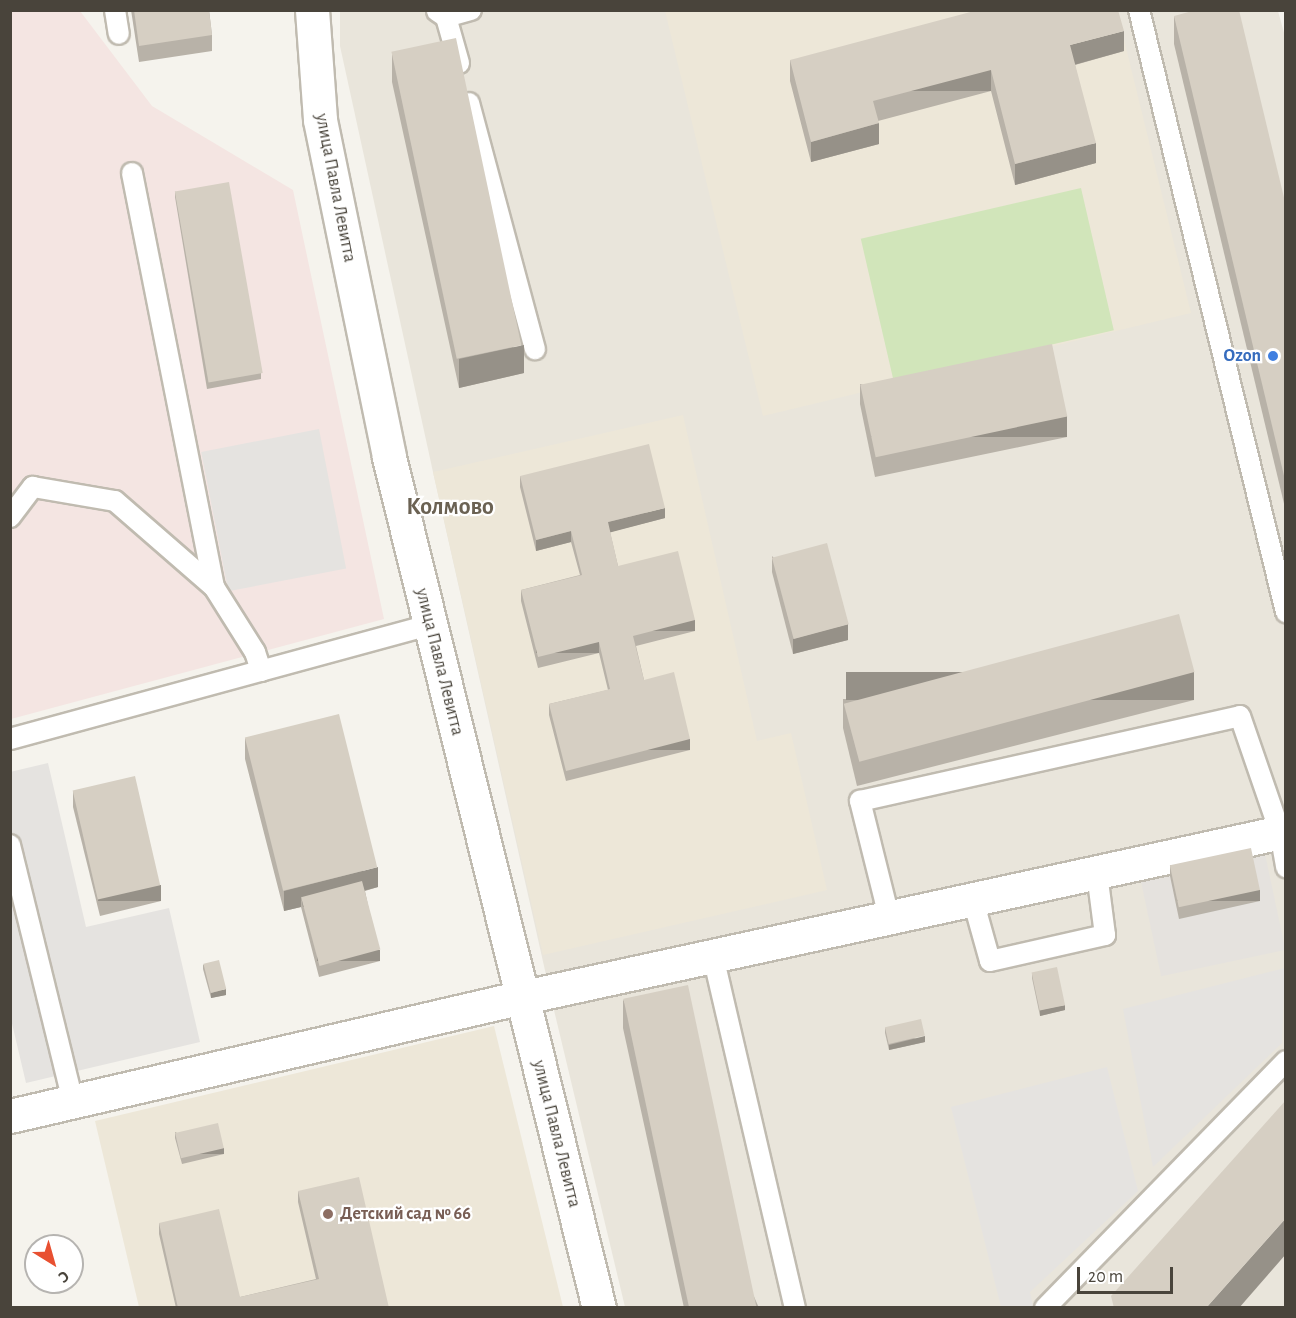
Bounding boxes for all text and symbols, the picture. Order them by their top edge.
street label: улица Павла Левитта [310,112,360,264]
place label: Ozon [1224,345,1261,367]
marker: Ozon [1266,349,1280,363]
district label: Колмово [406,494,494,522]
street label: улица Павла Левитта [410,586,468,738]
street label: улица Павла Левитта [527,1058,585,1210]
place label: Детский сад № 66 [340,1203,471,1225]
marker: Детский сад № 66 [321,1207,335,1221]
north arrow [24,1234,84,1294]
scale bar [1080,1255,1176,1293]
text: С [55,1268,72,1286]
text: 20 m [1088,1268,1123,1286]

